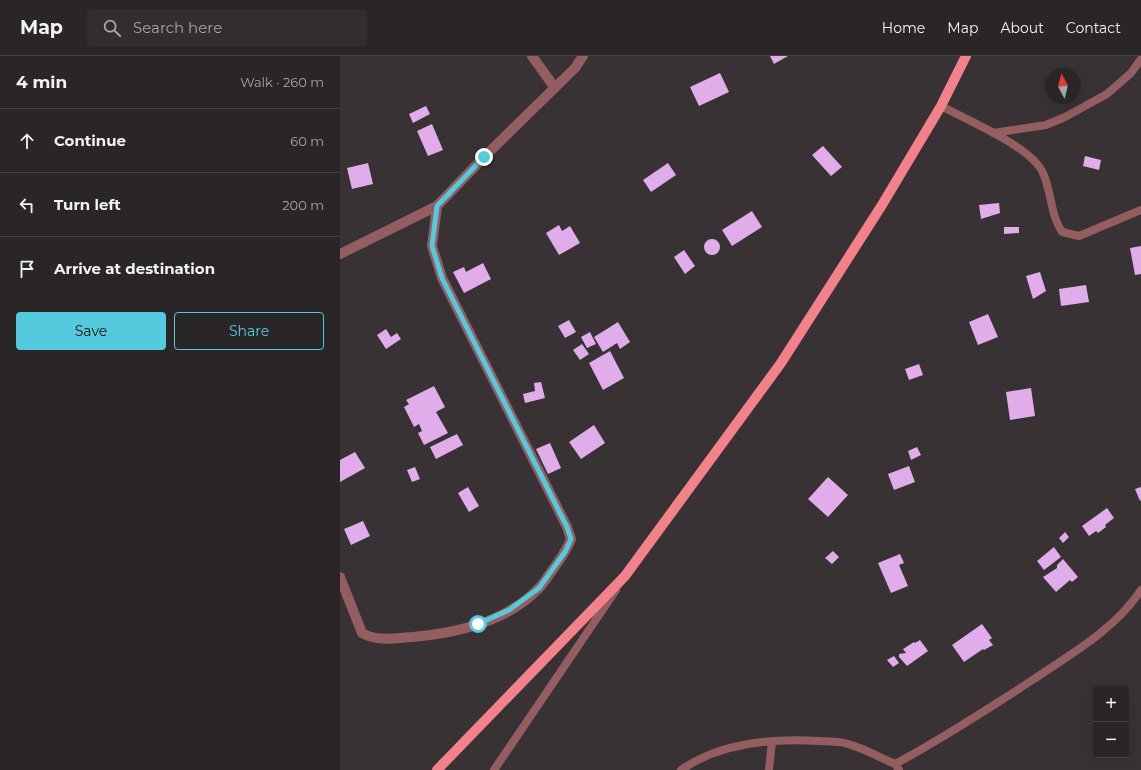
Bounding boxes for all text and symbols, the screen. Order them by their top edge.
search box [87,10,367,46]
text: Map [20,16,63,39]
icon: search [101,17,123,39]
text: Search here [133,18,222,37]
text: Home [882,19,925,37]
text: Map [947,19,978,37]
text: About [1000,19,1044,37]
text: Contact [1066,19,1121,37]
north arrow [1045,68,1081,104]
text: 4 min [16,72,67,92]
text: Walk · 260 m [240,74,324,90]
icon: ahead [16,130,38,152]
text: Continue [54,131,126,150]
text: 60 m [290,133,324,149]
route end [475,148,493,166]
icon: left [16,194,38,216]
text: Turn left [54,195,121,214]
text: 200 m [282,197,324,213]
icon: arrive [16,258,38,280]
text: Arrive at destination [54,259,215,278]
button: Save [16,312,166,350]
button: Share [174,312,324,350]
route start [469,615,487,633]
map controls [1093,686,1129,758]
button: + [1093,686,1129,722]
button: − [1093,722,1129,758]

